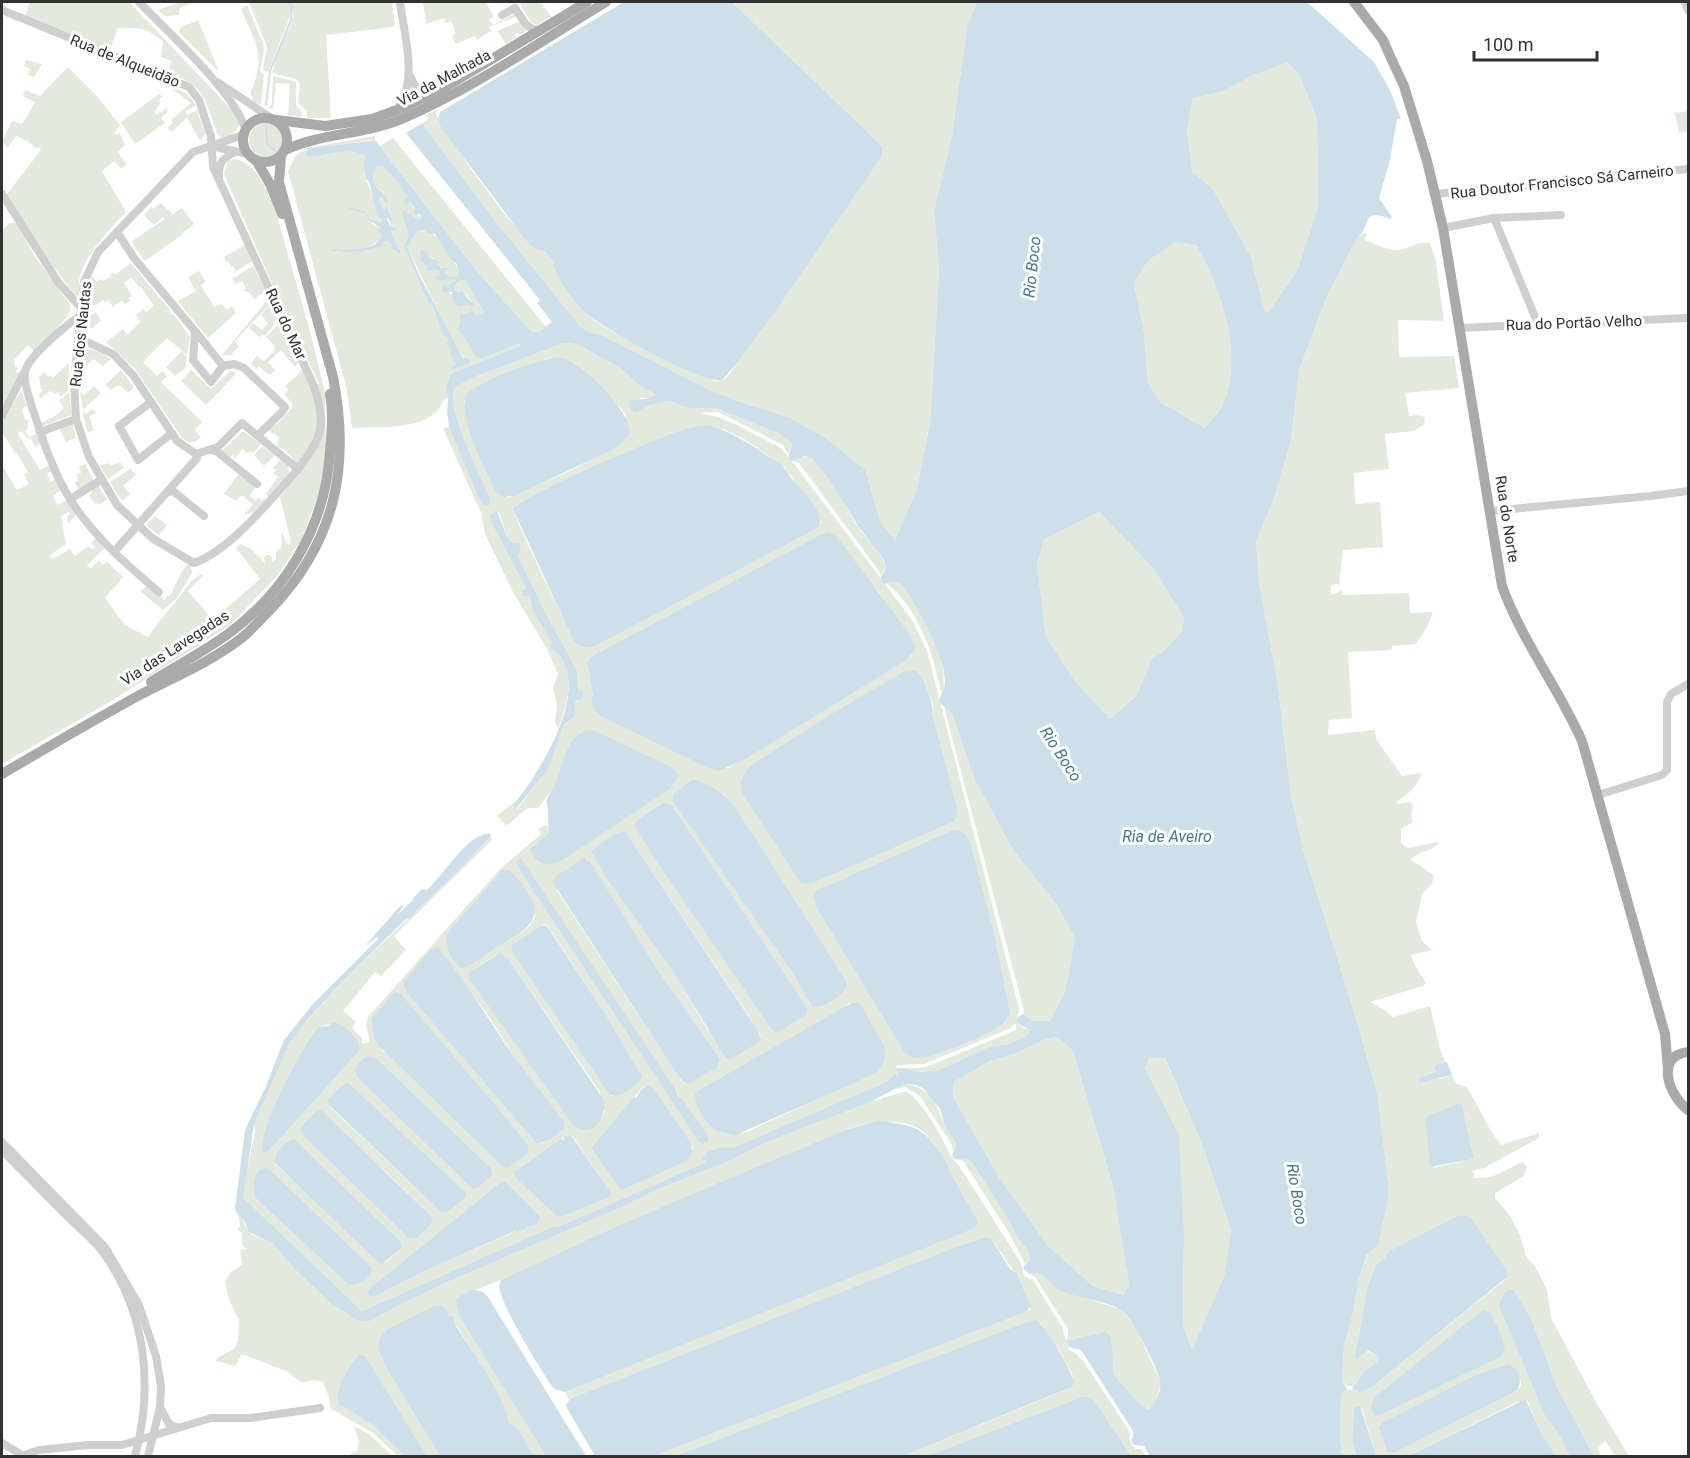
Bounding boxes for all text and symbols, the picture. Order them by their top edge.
scale bar [1474,24,1597,62]
street label: Rua de Alqueidão [68,31,182,91]
text: 100 m [1483,34,1534,55]
street label: Via da Malhada [394,46,494,110]
street label: Rua Doutor Francisco Sá Carneiro [1450,161,1674,203]
water label: Rio Boco [1019,235,1045,299]
street label: Rua dos Nautas [67,280,95,388]
street label: Rua do Mar [262,286,310,362]
street label: Rua do Portão Velho [1505,312,1643,334]
street label: Rua do Norte [1491,474,1523,564]
street label: Via das Lavegadas [118,606,232,690]
water label: Rio Boco [1036,723,1086,785]
water label: Ria de Aveiro [1122,827,1212,846]
water label: Rio Boco [1283,1162,1311,1226]

